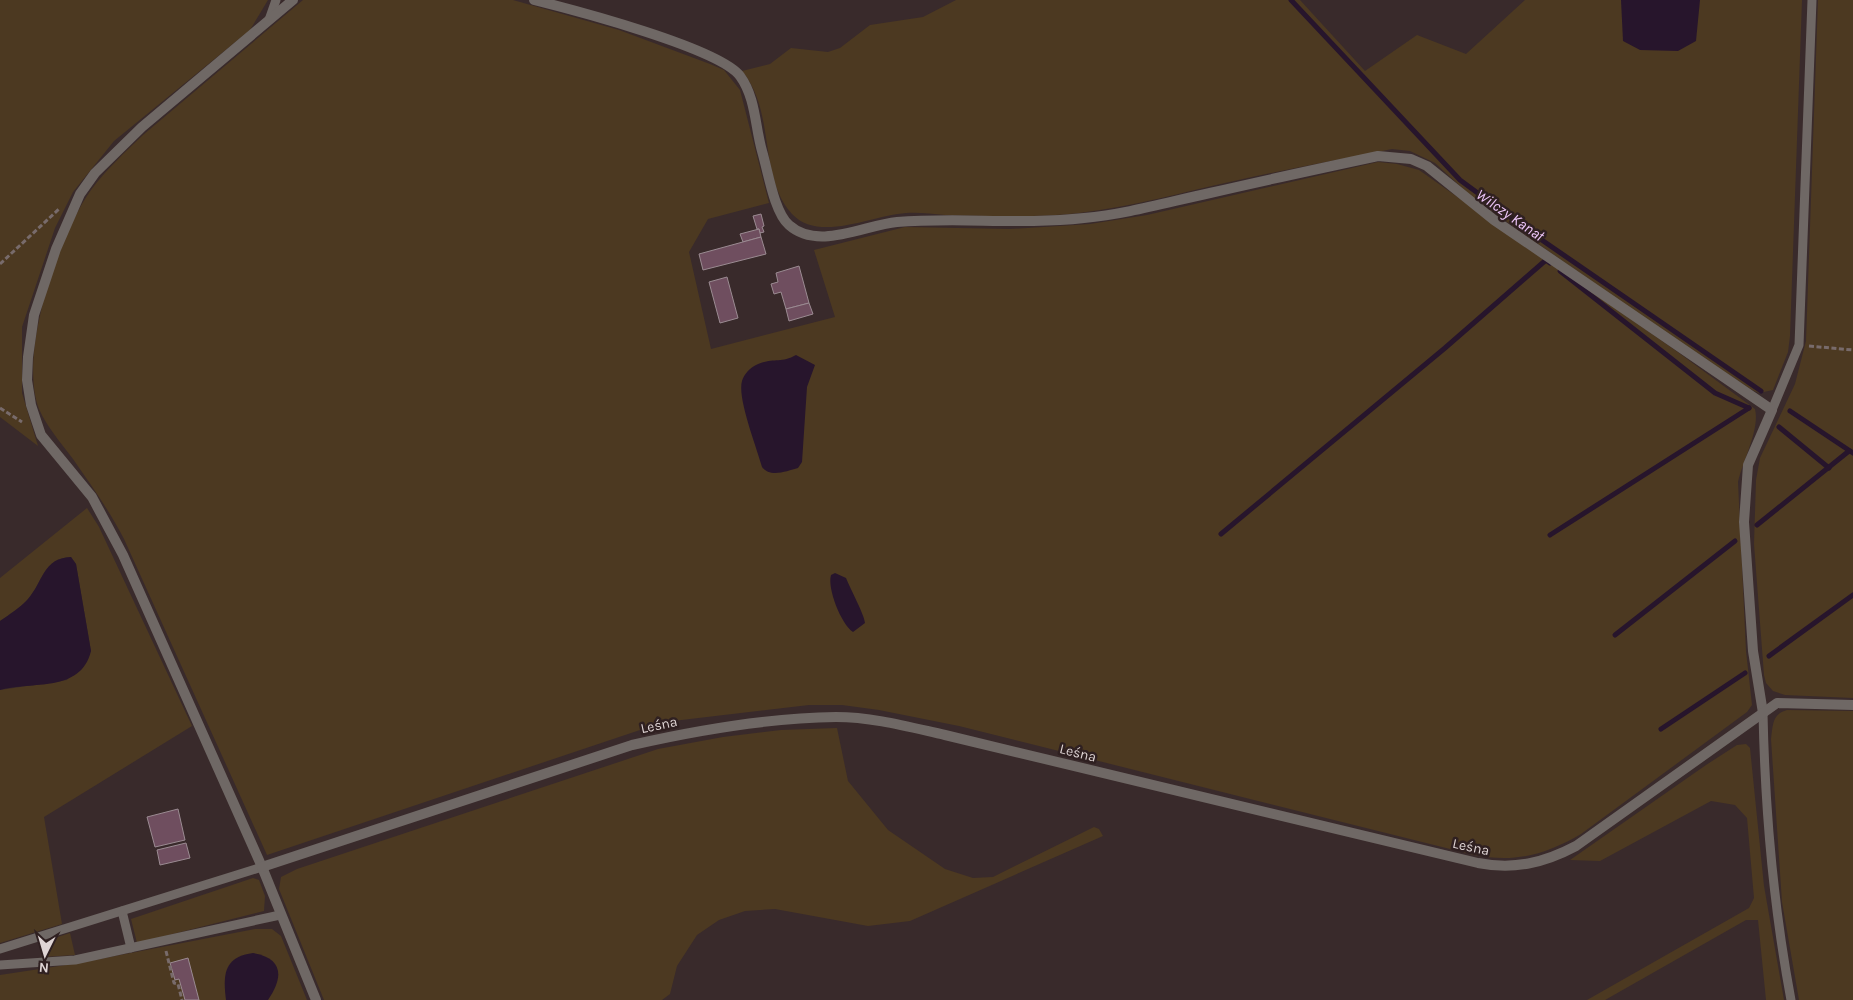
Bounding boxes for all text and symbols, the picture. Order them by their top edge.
water label: Wilczy Kanał [1473,185,1548,246]
street label: Leśna [639,713,679,737]
street label: Leśna [1058,740,1098,766]
street label: Leśna [1451,835,1491,859]
north arrow [20,930,70,980]
text: N [38,959,50,976]

